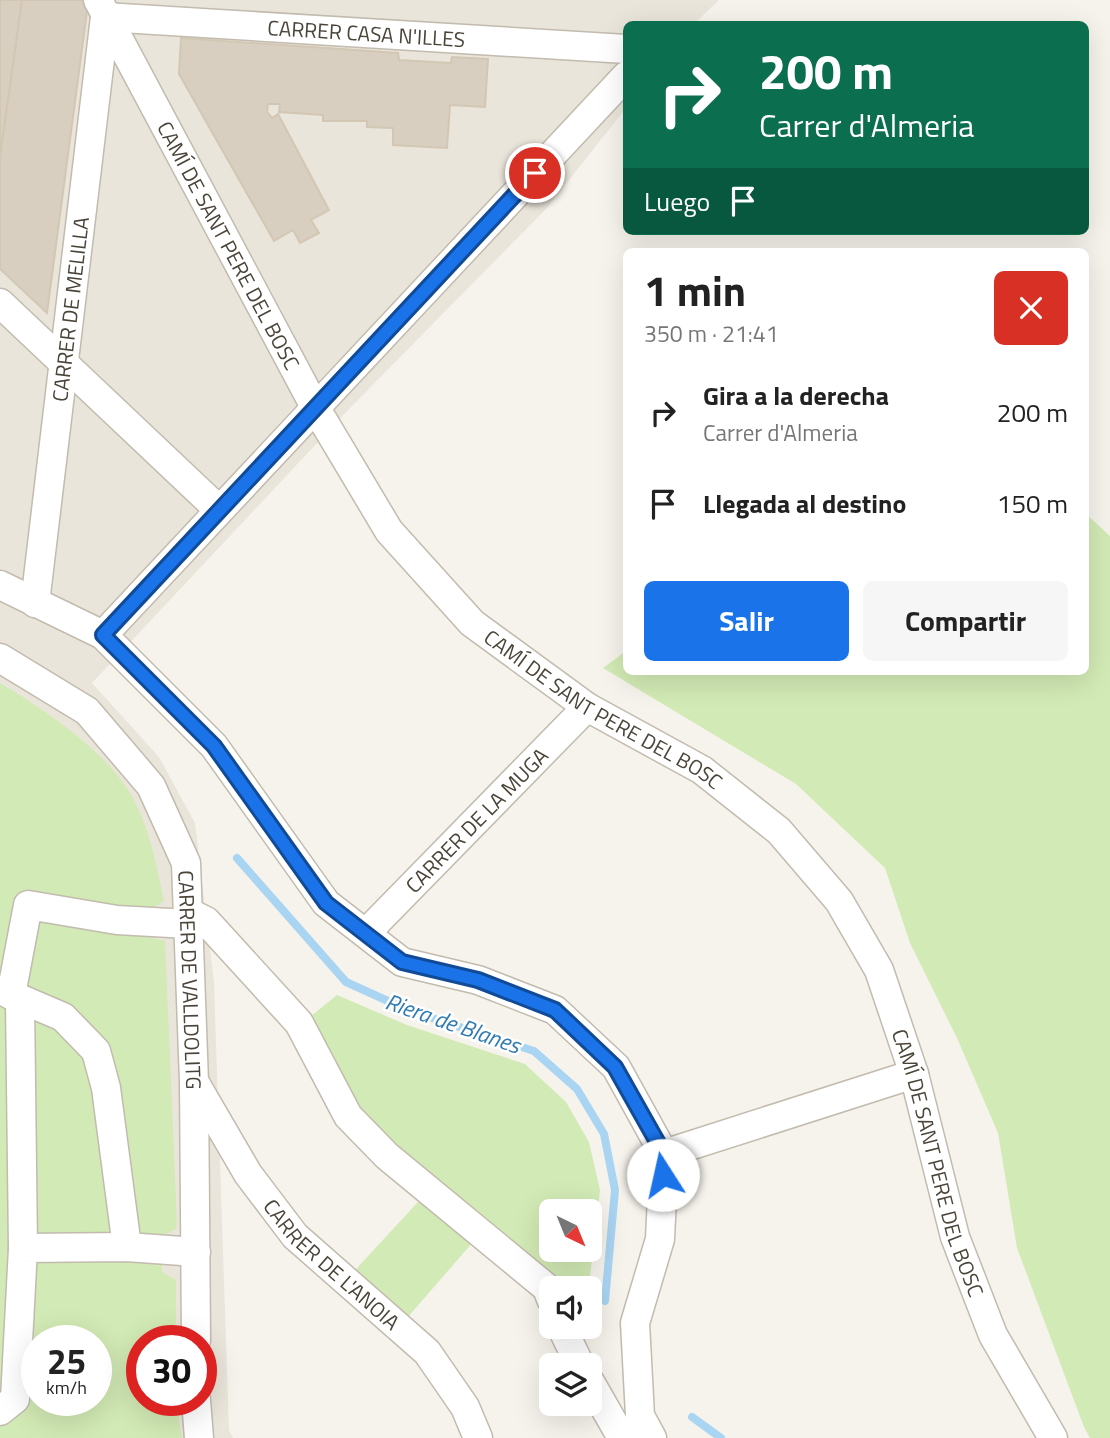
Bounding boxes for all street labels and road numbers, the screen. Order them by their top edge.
street label: CARRER CASA N'ILLES [267,11,466,55]
street label: CAMÍ DE SANT PERE DEL BOSC [149,115,308,375]
street label: CARRER DE MELILLA [43,214,97,403]
street label: CAMÍ DE SANT PERE DEL BOSC [478,621,730,797]
street label: CARRER DE LA MUGA [398,740,556,900]
street label: CARRER DE VALLDOLITG [170,870,210,1090]
street label: CAMÍ DE SANT PERE DEL BOSC [884,1025,993,1301]
street label: CARRER DE L'ANOIA [256,1192,408,1338]

